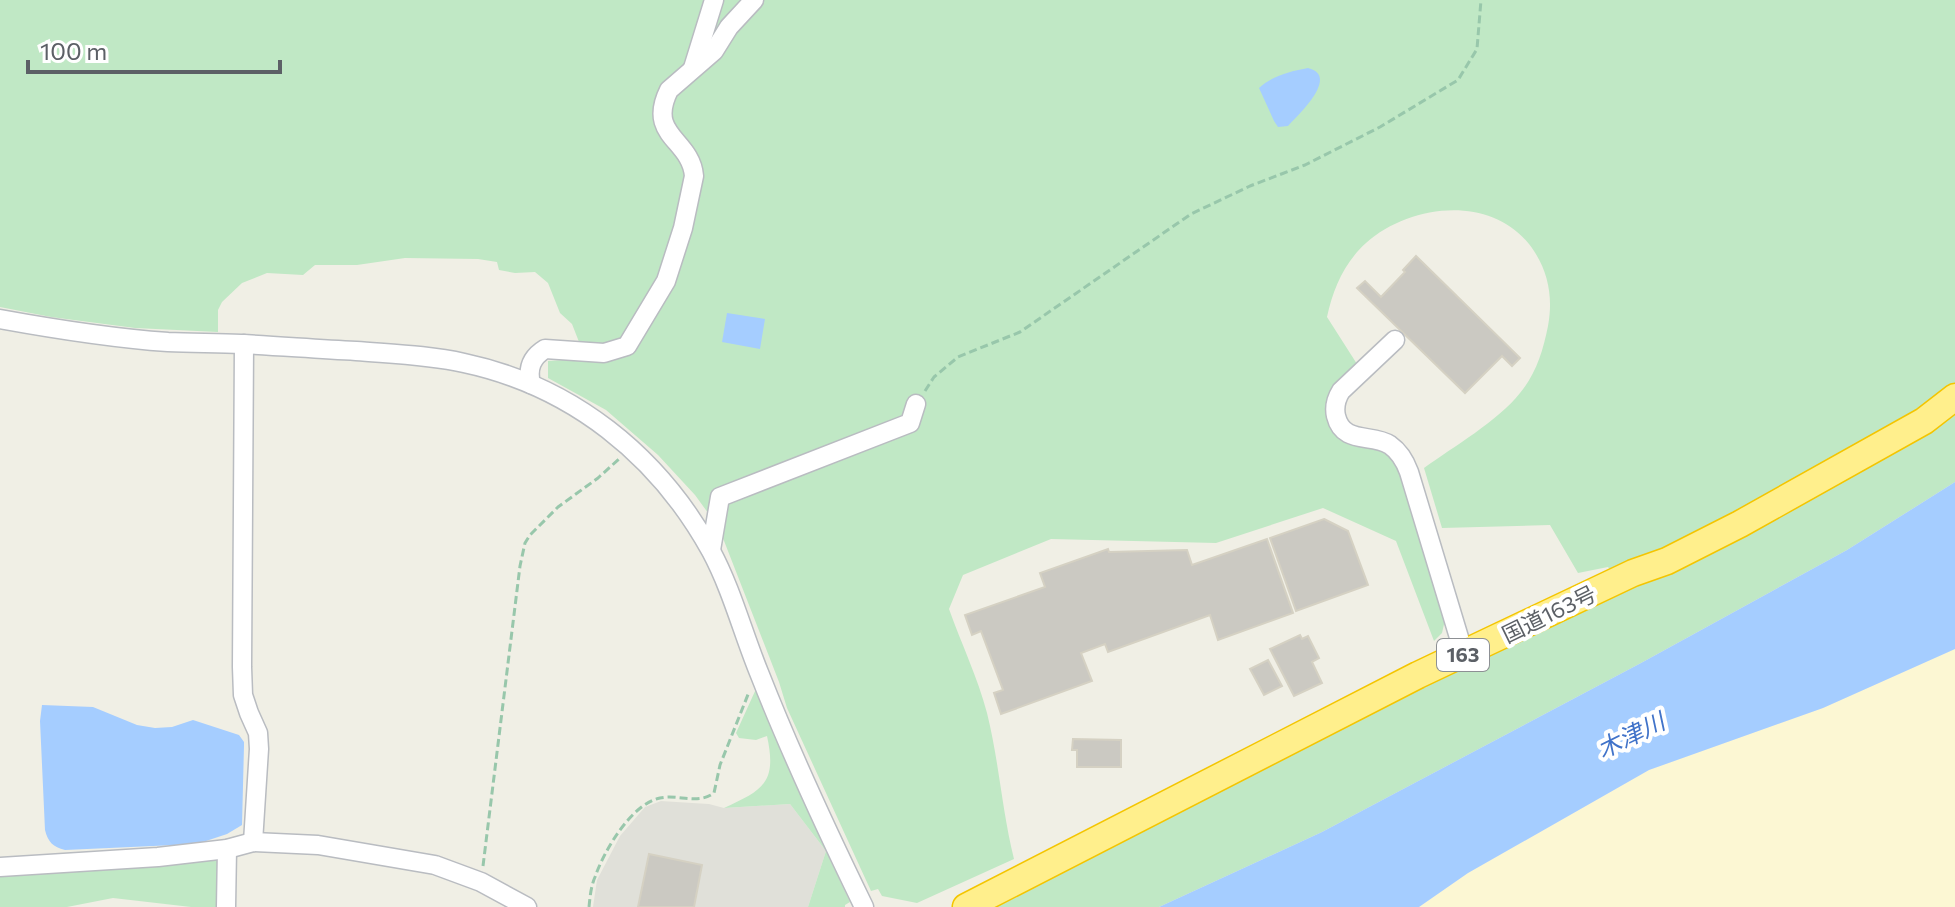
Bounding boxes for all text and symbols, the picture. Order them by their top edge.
scale bar [28,24,280,74]
text: 100 m [40,36,107,65]
street label: 国道163号 [1497,579,1600,648]
road number: 163 [1437,639,1489,671]
water label: 木津川 [1592,705,1672,763]

